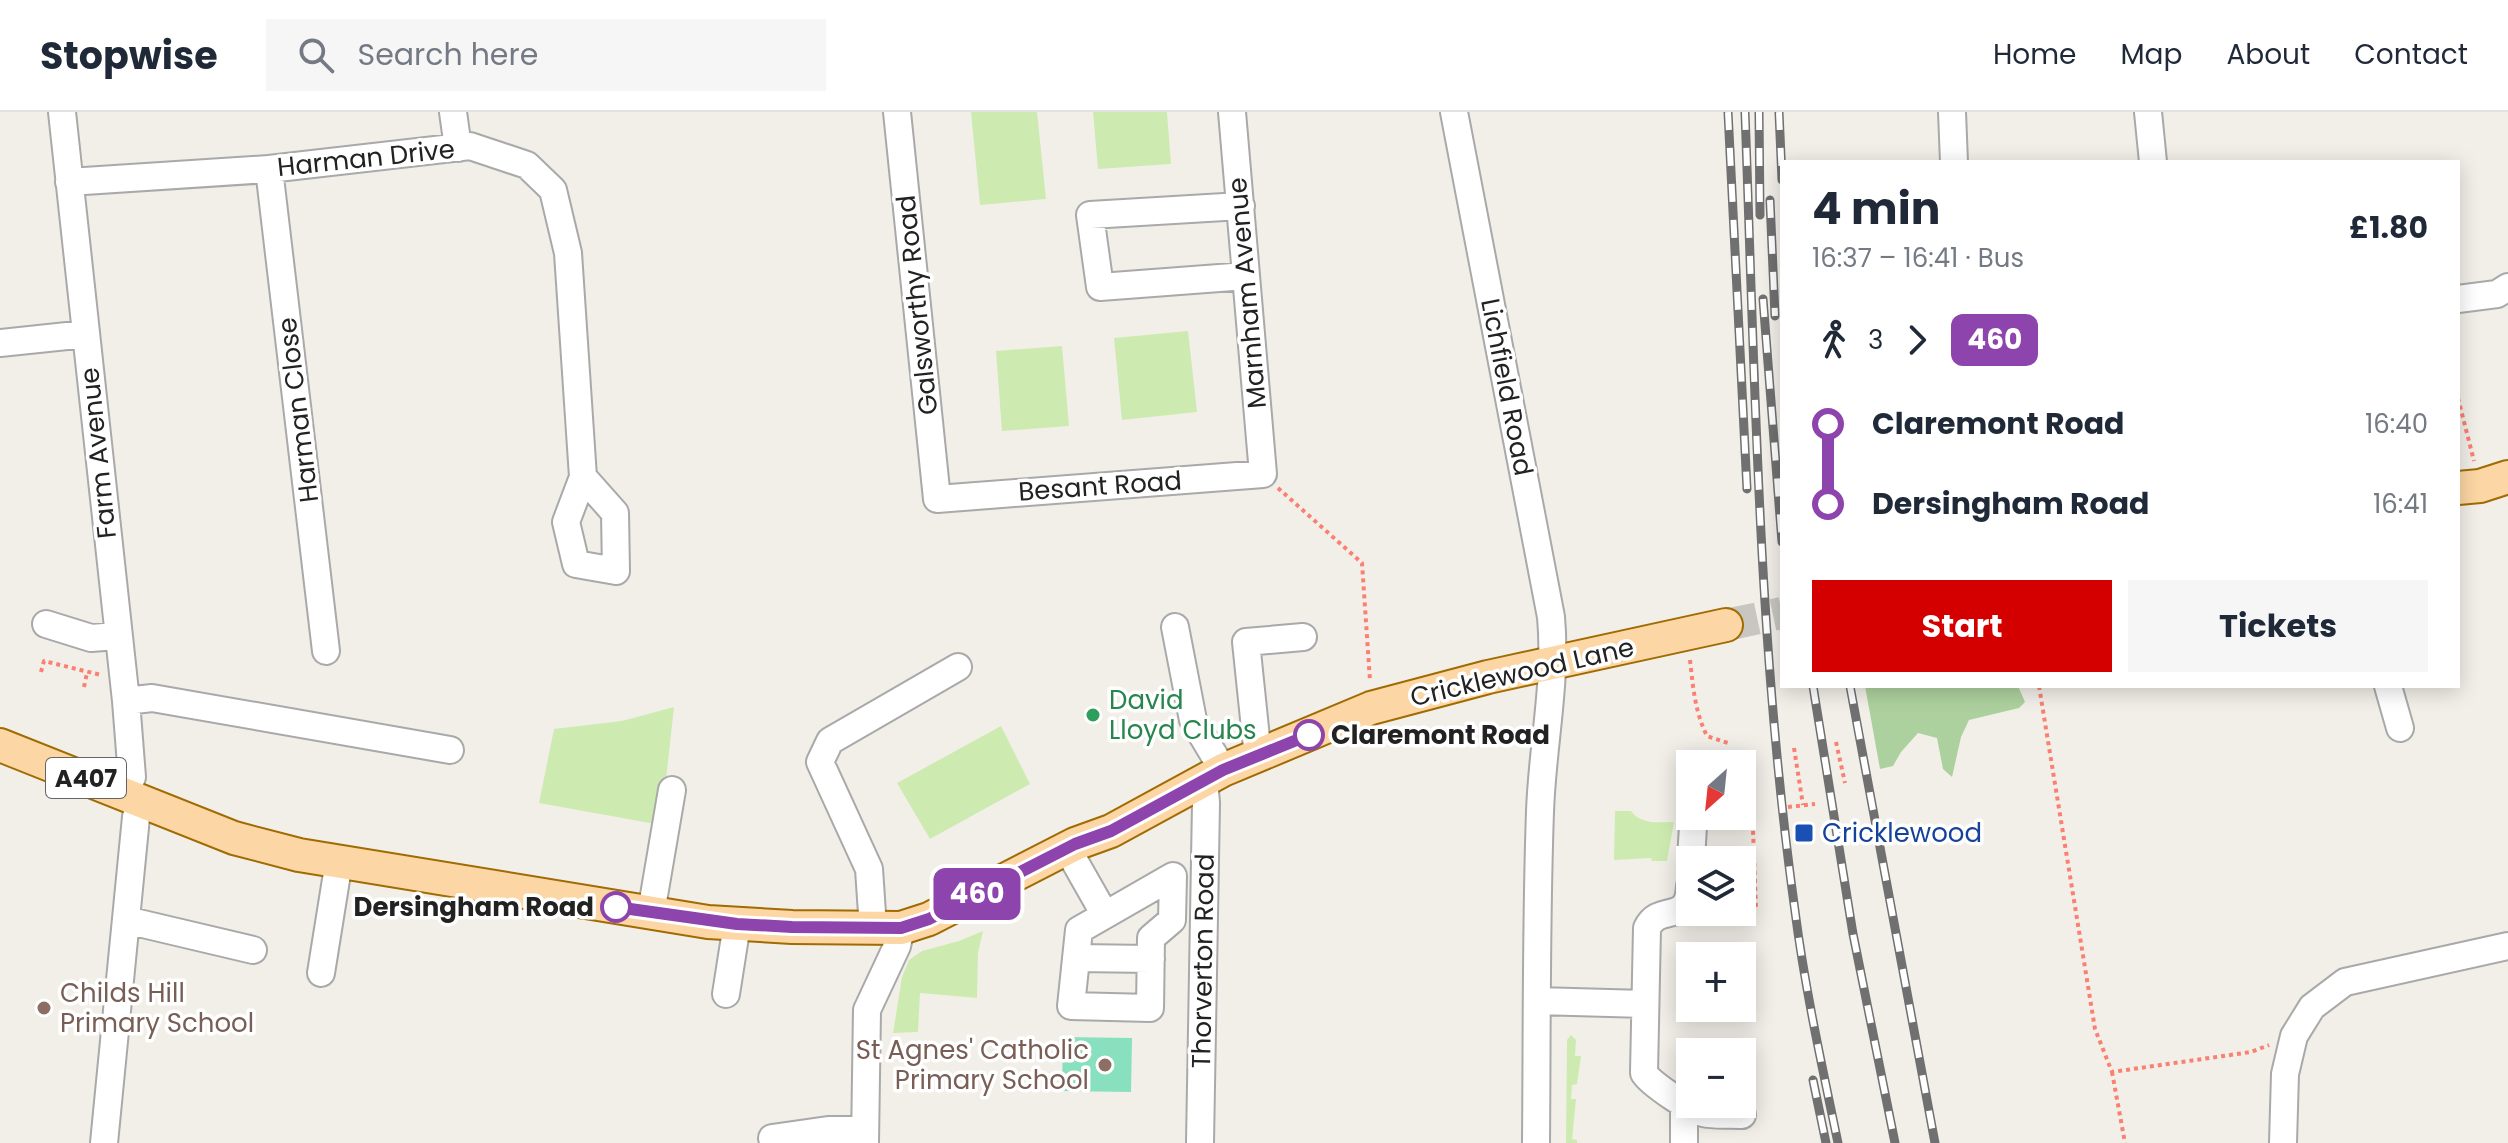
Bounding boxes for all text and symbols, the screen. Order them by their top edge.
search box [266,19,826,91]
text: Stopwise [40,29,218,82]
icon: search [294,33,338,77]
text: Search here [358,33,538,76]
text: Home [1993,35,2076,74]
text: Map [2120,35,2182,74]
text: About [2226,35,2310,74]
text: Contact [2354,35,2468,74]
street label: Harman Drive [275,131,457,185]
street label: Marnham Avenue [1219,176,1275,410]
text: 4 min [1812,178,1940,239]
street label: Galsworthy Road [888,193,946,417]
text: £1.80 [2349,206,2428,249]
text: 16:37 – 16:41 · Bus [1812,240,2024,276]
street label: Lichfield Road [1472,295,1542,479]
street label: Harman Close [269,315,327,505]
icon: walk [1812,318,1856,362]
icon: forward [1895,318,1939,362]
text: 460 [1967,320,2022,359]
text: 3 [1868,322,1883,358]
street label: Farm Avenue [71,366,125,540]
text: Claremont Road [1872,402,2124,445]
text: 16:40 [2365,406,2428,442]
street label: Besant Road [1017,462,1183,510]
text: Dersingham Road [1872,482,2149,525]
text: 16:41 [2373,486,2428,522]
button: Start [1812,580,2112,672]
button: Tickets [2128,580,2428,672]
street label: Cricklewood Lane [1407,629,1637,715]
place label: David Lloyd Clubs [1109,682,1257,748]
marker: David Lloyd Clubs [1084,706,1102,724]
place label: Claremont Road [1331,717,1550,753]
marker: Claremont Road [1294,720,1324,750]
north arrow [1676,750,1756,830]
map controls [1676,750,1756,1118]
road number: A407 [46,758,126,798]
place label: Cricklewood [1822,815,1982,851]
marker: Cricklewood [1793,822,1815,844]
button: layers [1676,846,1756,926]
street label: Thorverton Road [1183,853,1223,1069]
line badge: 460 [931,868,1023,920]
text: 460 [949,874,1005,913]
place label: Dersingham Road [354,889,594,925]
marker: Dersingham Road [601,892,631,922]
button: + [1676,942,1756,1022]
place label: Childs Hill Primary School [60,975,254,1041]
marker: Childs Hill Primary School [35,999,53,1017]
place label: St Agnes' Catholic Primary School [856,1032,1089,1098]
button: − [1676,1038,1756,1118]
marker: St Agnes' Catholic Primary School [1096,1056,1114,1074]

